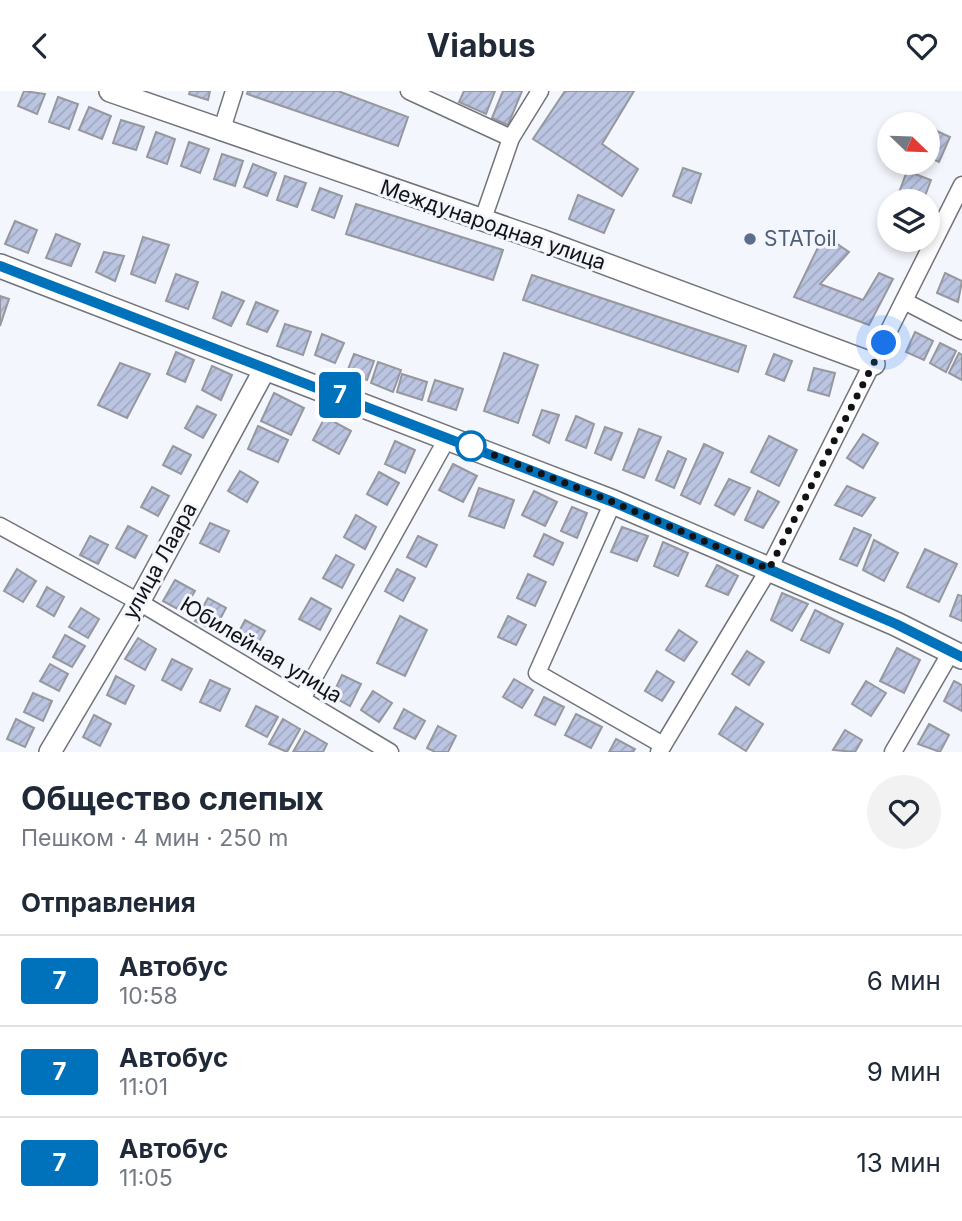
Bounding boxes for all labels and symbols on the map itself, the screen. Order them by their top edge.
north arrow [877,112,940,175]
street label: Международная улица [377,174,609,275]
place label: STAToil [764,226,837,251]
marker: STAToil [742,231,758,247]
your location [866,325,901,360]
line badge: 7 [317,372,363,418]
unlabelled marker [456,431,486,461]
street label: улица Лаара [117,498,202,624]
street label: Юбилейная улица [176,591,347,708]

